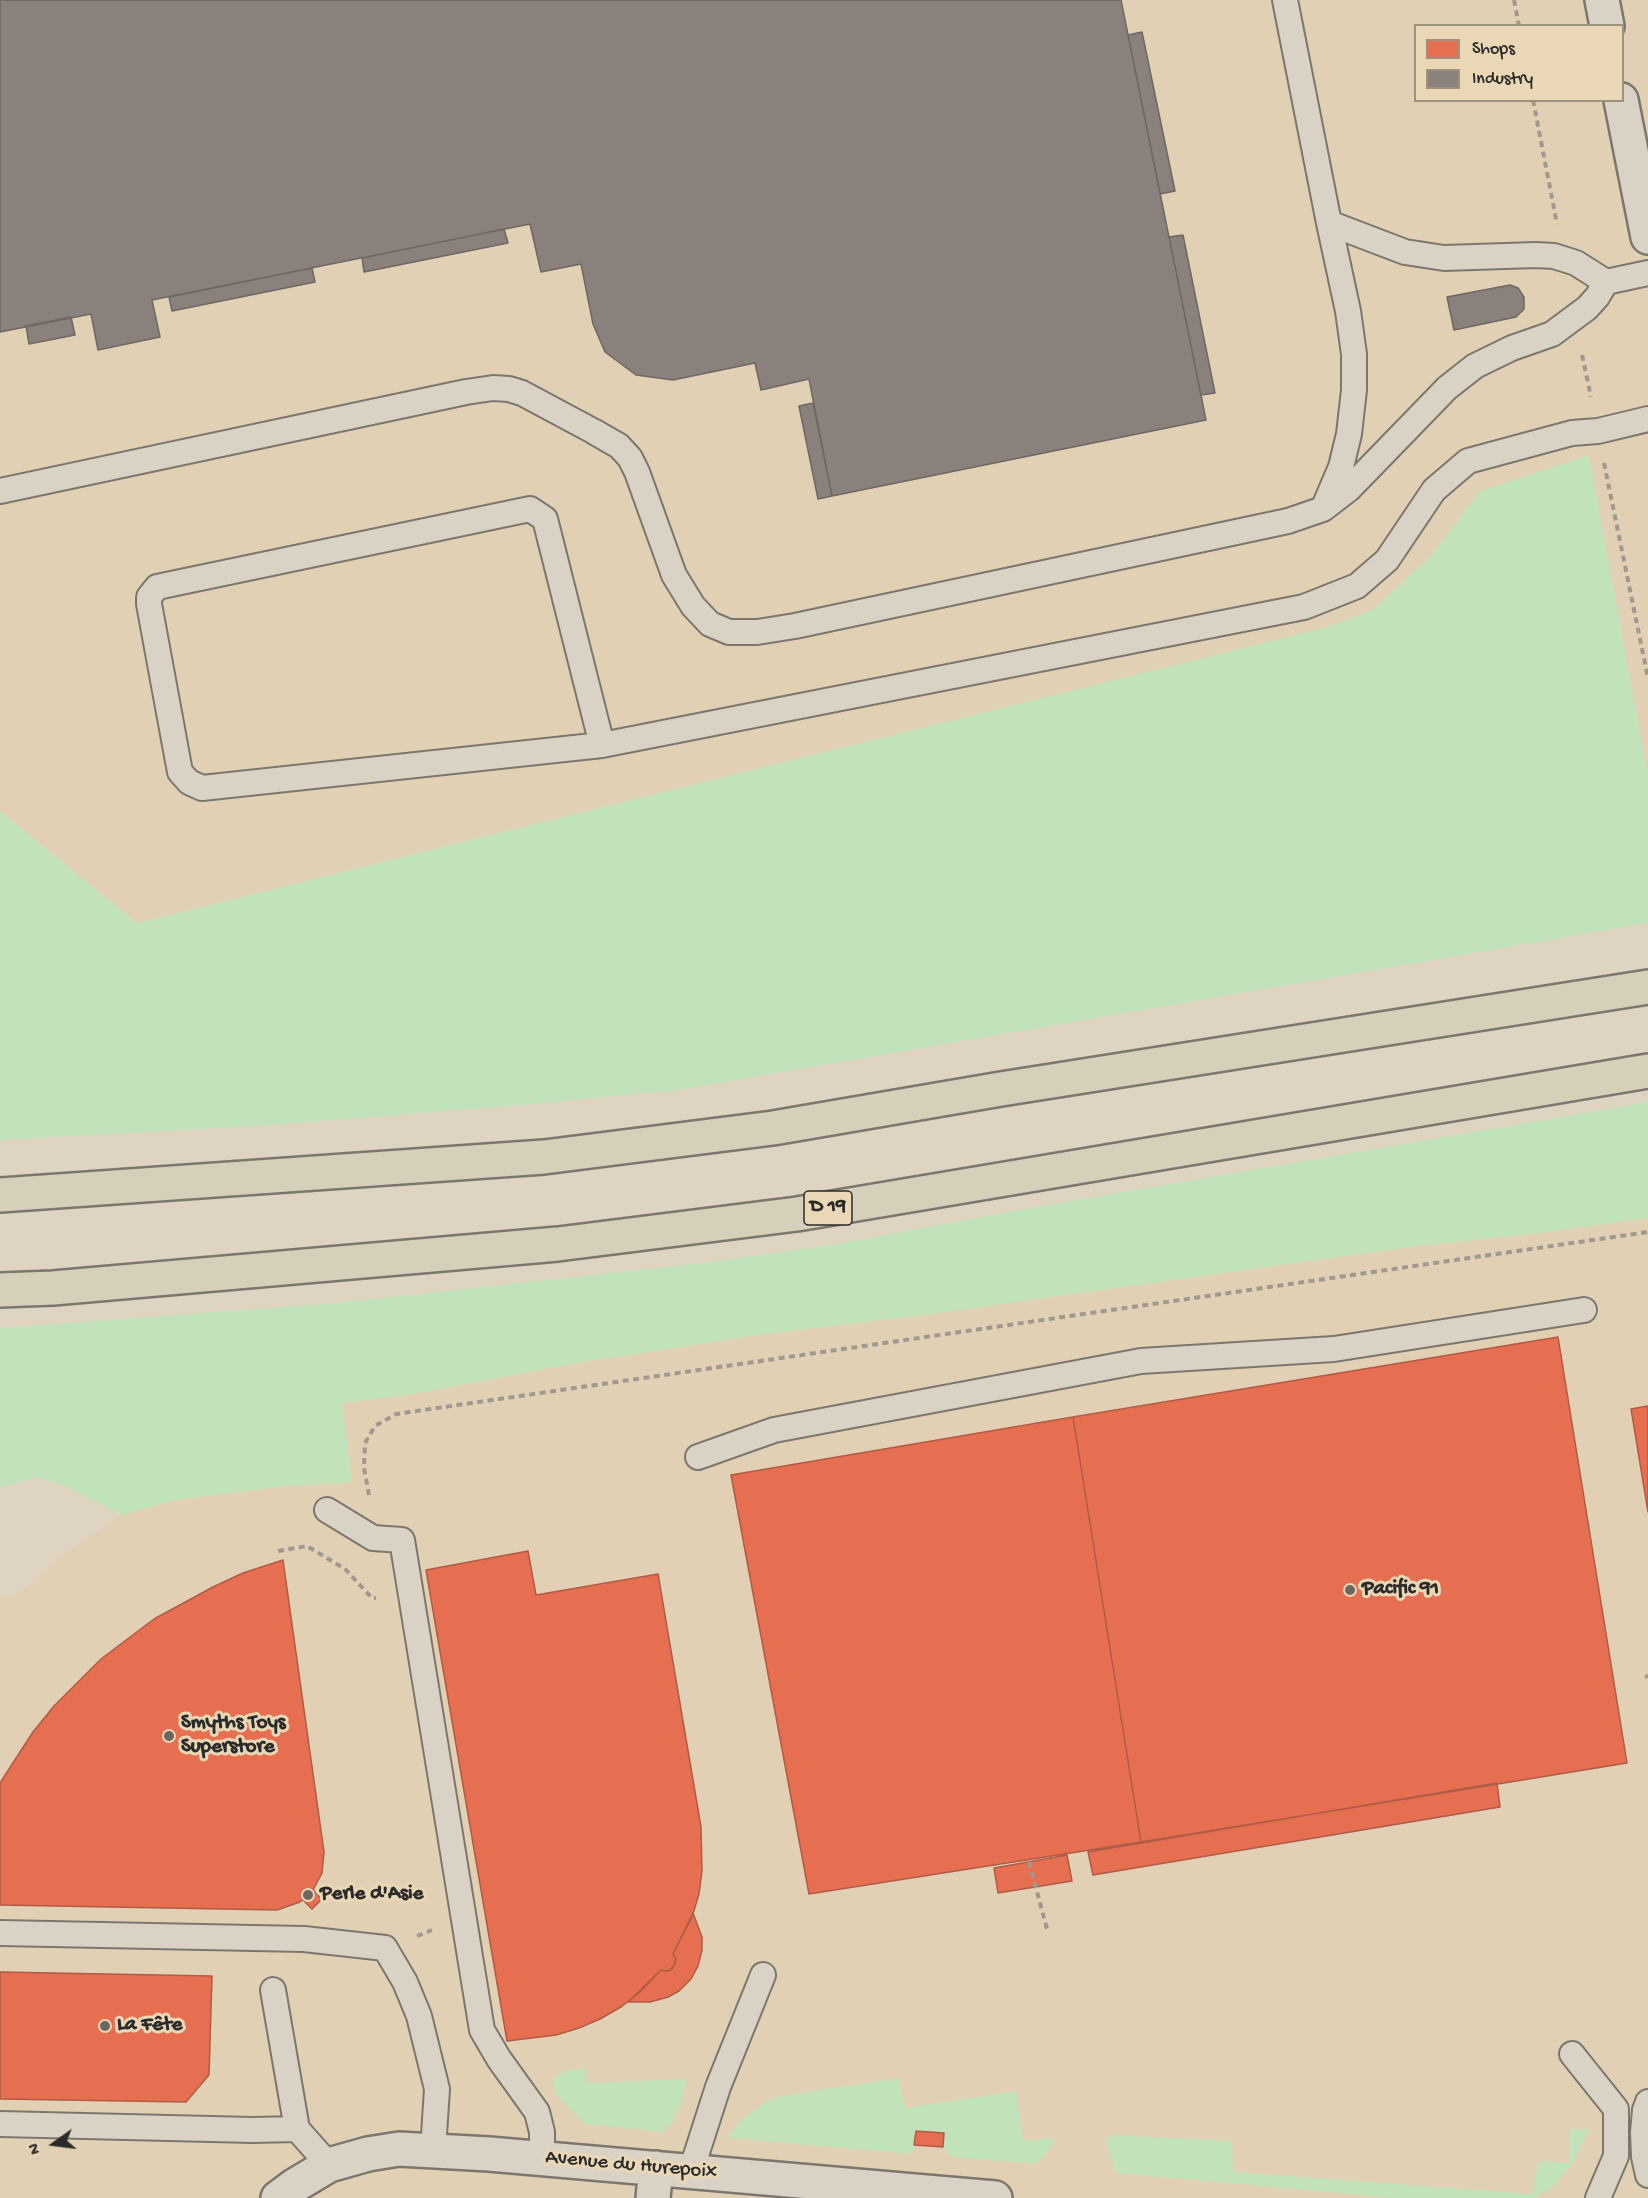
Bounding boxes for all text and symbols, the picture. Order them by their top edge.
legend [1414,24,1624,102]
text: Shops [1472,39,1515,60]
text: Industry [1472,69,1533,90]
road number: D 19 [804,1191,852,1225]
place label: Pacific 91 [1362,1577,1439,1603]
marker: Pacific 91 [1343,1583,1357,1597]
place label: Smyths Toys Superstore [181,1711,286,1761]
marker: Smyths Toys Superstore [162,1729,176,1743]
place label: Perle d'Asie [320,1882,423,1908]
marker: Perle d'Asie [301,1888,315,1902]
place label: La Fête [117,2013,182,2039]
marker: La Fête [98,2019,112,2033]
north arrow [24,2114,84,2174]
text: N [26,2141,47,2156]
street label: Avenue du Hurepoix [544,2146,718,2186]

